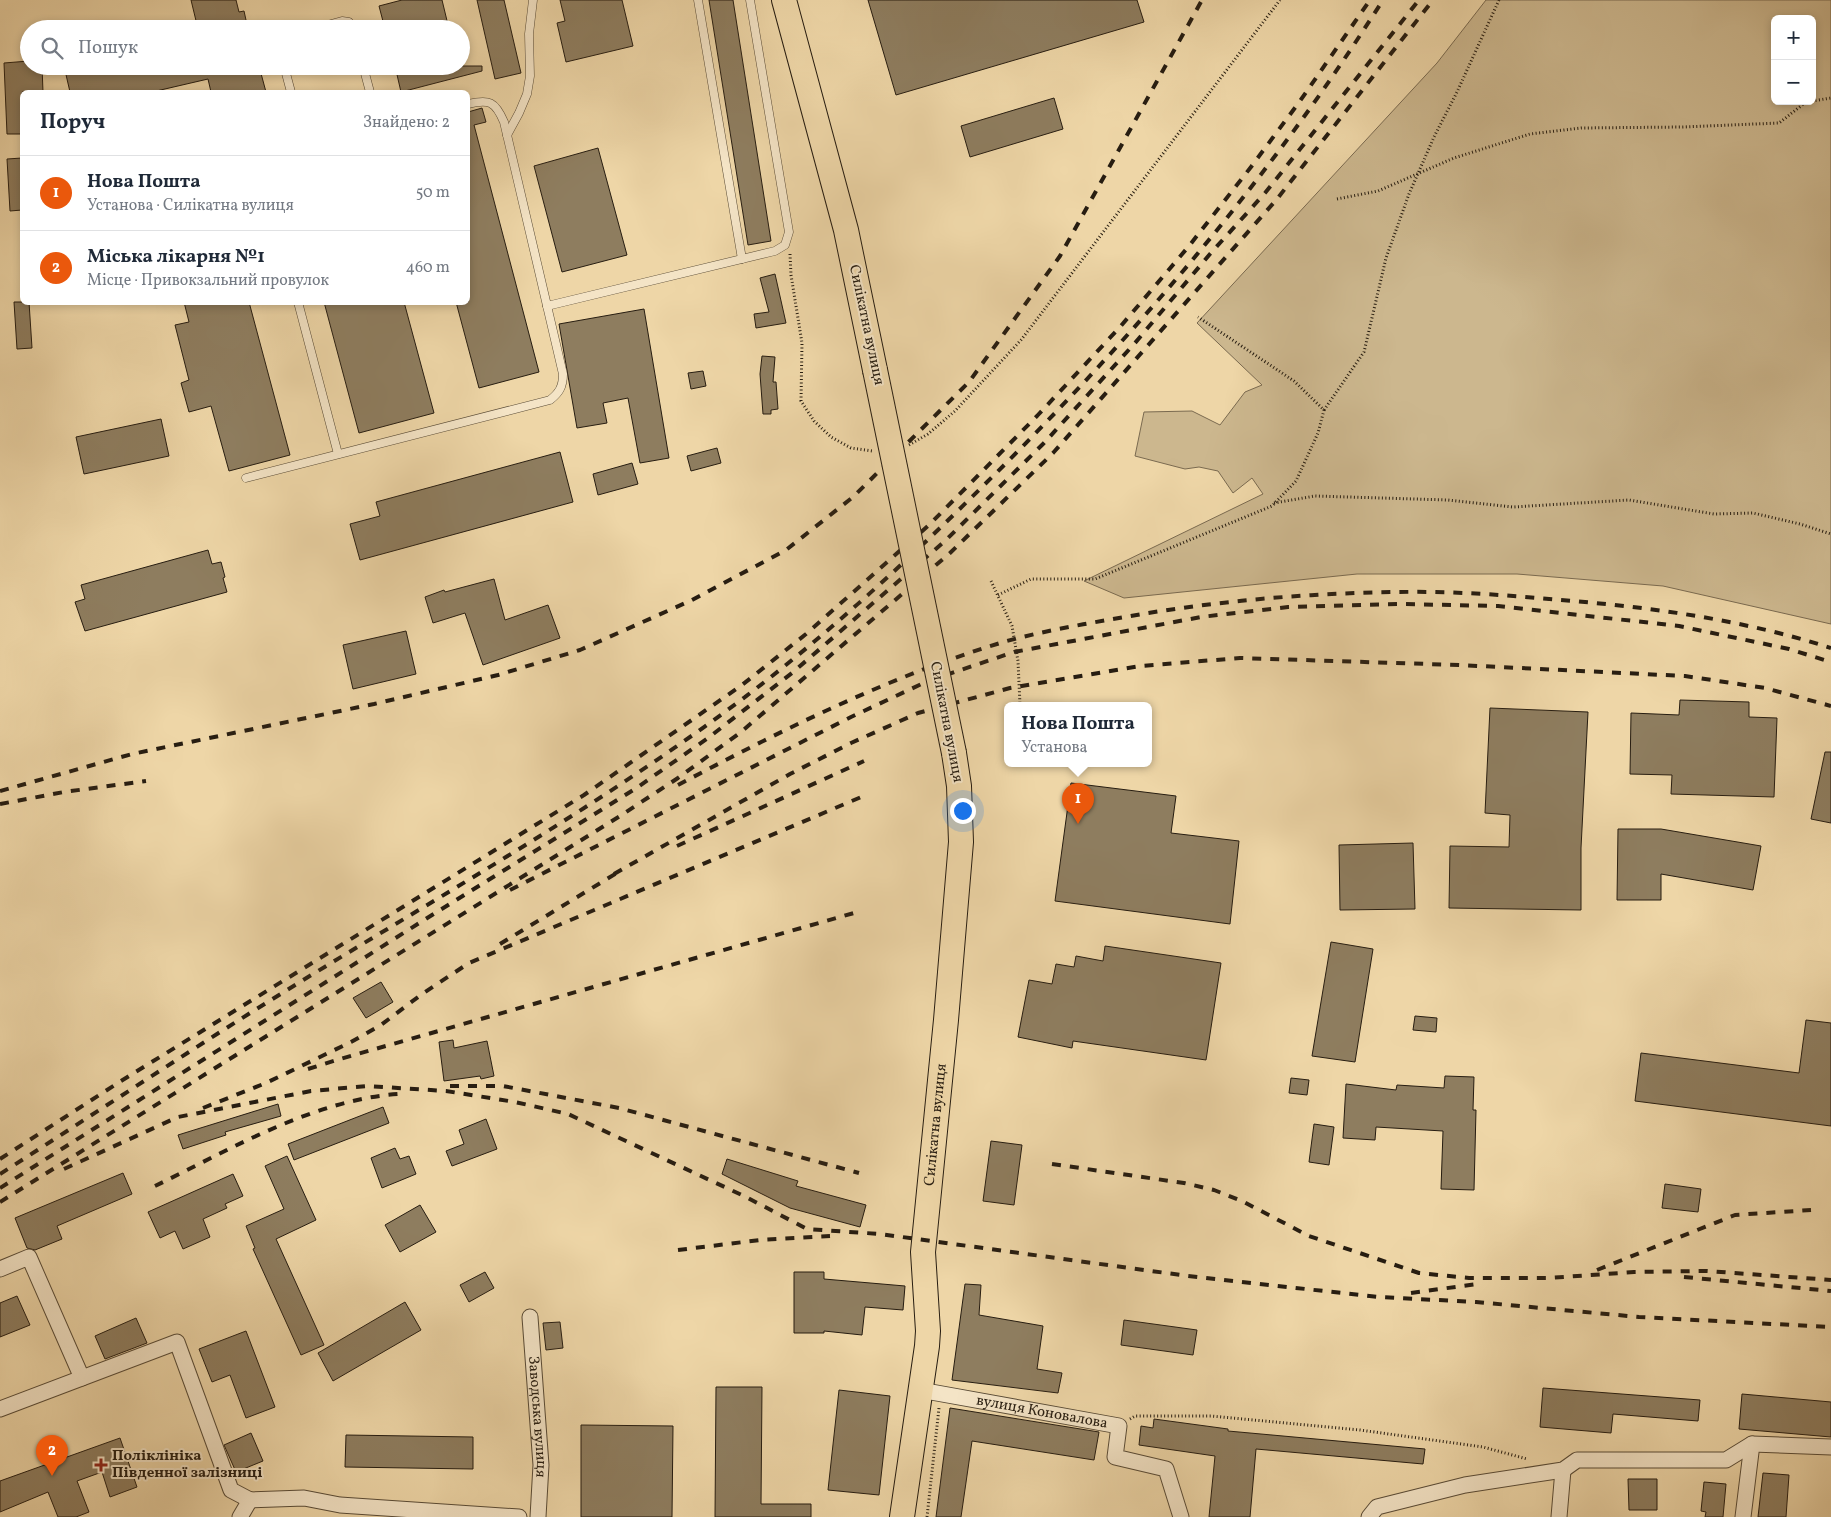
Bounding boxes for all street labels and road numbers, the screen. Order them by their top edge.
street label: Силікатна вулиця [843,263,889,387]
street label: Силікатна вулиця [924,660,968,784]
street label: Силікатна вулиця [919,1062,952,1187]
street label: Заводська вулиця [522,1355,552,1478]
street label: вулиця Коновалова [975,1390,1109,1434]

